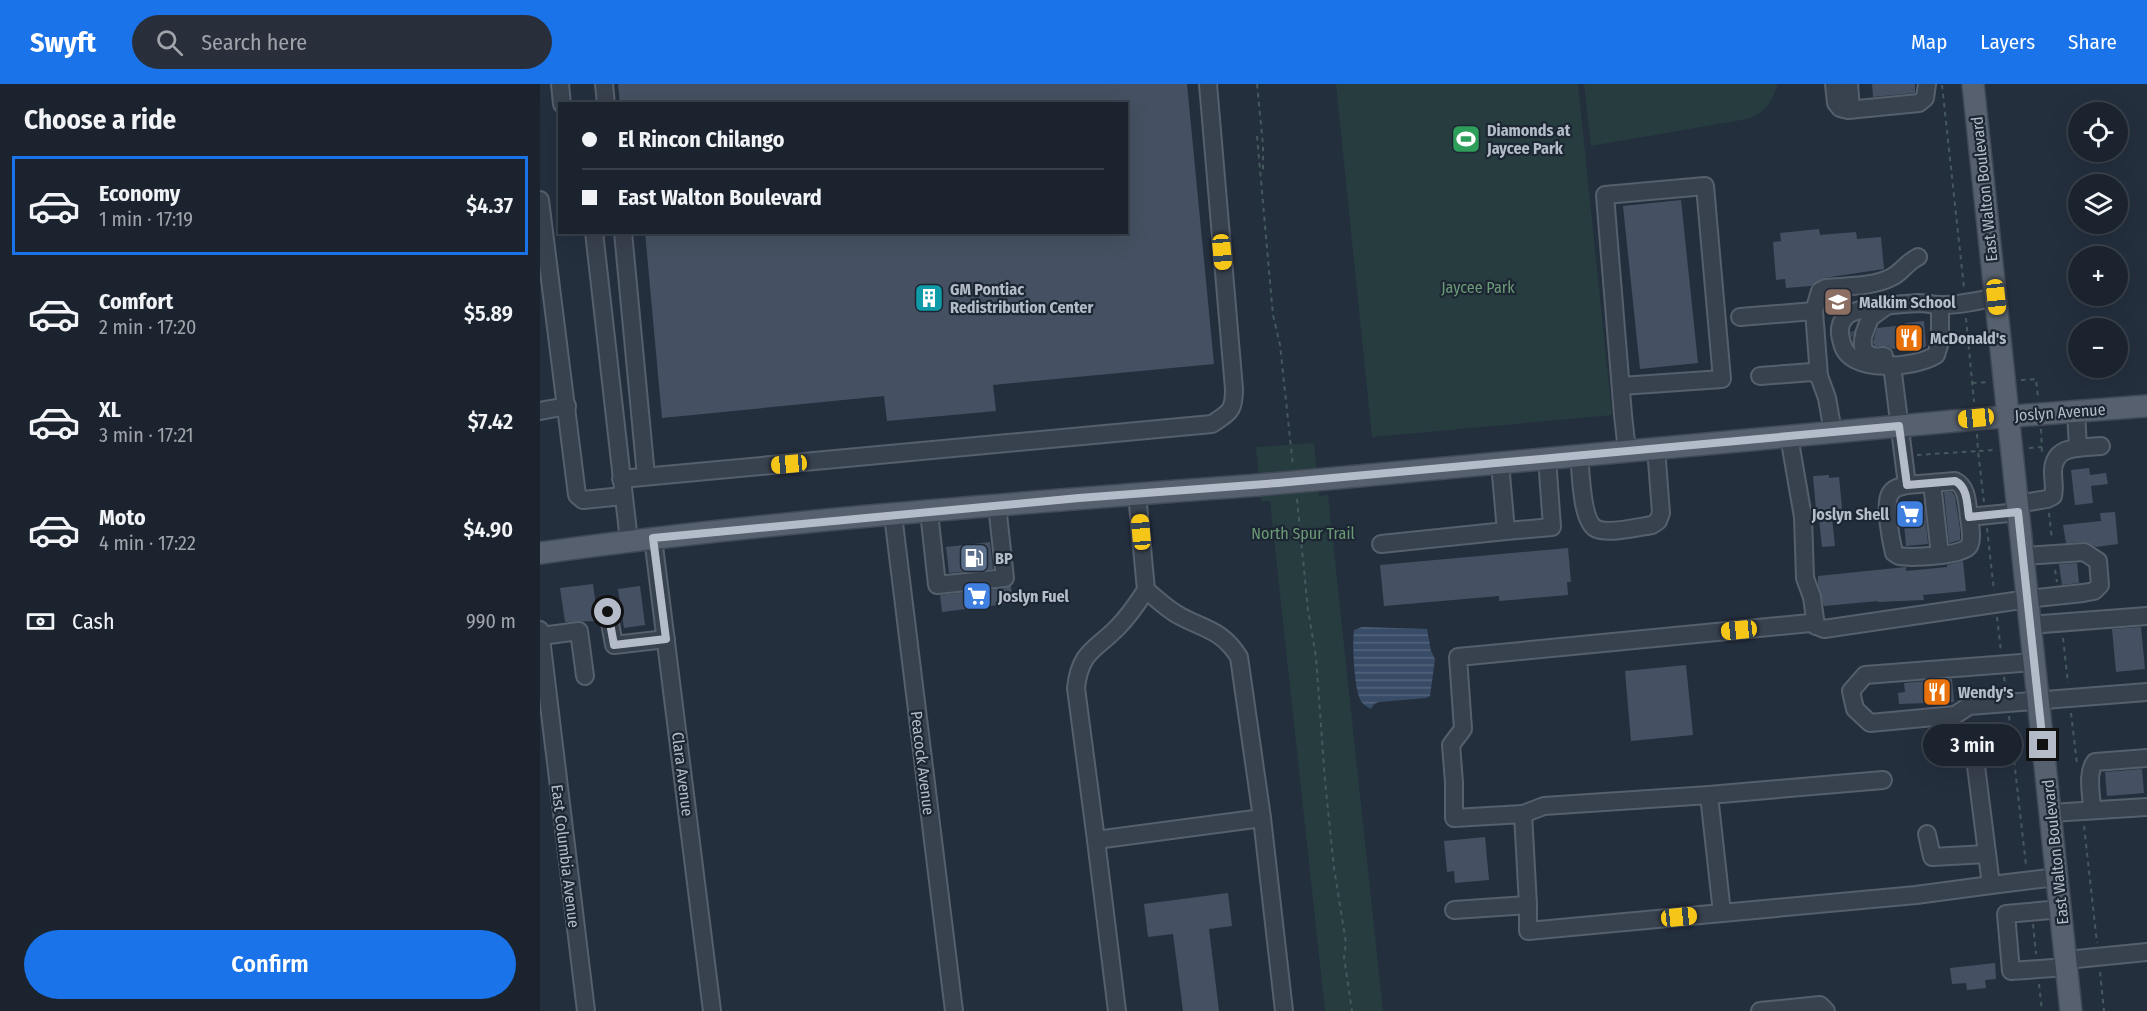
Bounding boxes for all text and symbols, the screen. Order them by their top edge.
search box [132,15,552,69]
text: Swyft [30,26,96,59]
icon: search [153,26,186,59]
text: Search here [201,29,307,56]
text: Map [1911,29,1947,55]
text: Layers [1980,29,2035,55]
text: Share [2068,29,2117,55]
map controls [2068,102,2128,378]
button: locate [2068,102,2128,162]
text: Choose a ride [24,104,176,136]
street label: East Walton Boulevard [1967,115,2002,262]
place label: Diamonds at Jaycee Park [1486,121,1571,158]
sports icon: Diamonds at Jaycee Park [1450,123,1482,155]
text: El Rincon Chilango [618,126,785,153]
button: layers [2068,174,2128,234]
icon: car [27,179,81,233]
text: Economy [99,180,180,207]
text: East Walton Boulevard [618,184,822,211]
text: $4.37 [466,192,513,219]
text: 1 min · 17:19 [99,207,193,231]
car [1211,233,1233,271]
button: + [2068,246,2128,306]
park label: Jaycee Park [1441,278,1515,297]
car [1985,278,2007,316]
place label: GM Pontiac Redistribution Center [950,280,1093,317]
building icon: GM Pontiac Redistribution Center [913,282,945,314]
school or university icon: Malkim School [1822,286,1854,318]
icon: car [27,287,81,341]
text: Comfort [99,288,173,315]
place label: Malkim School [1859,293,1956,312]
text: $5.89 [464,300,513,327]
text: 2 min · 17:20 [99,315,197,339]
button: − [2068,318,2128,378]
restaurant icon: McDonald's [1893,322,1925,354]
place label: McDonald's [1930,329,2006,348]
icon: car [27,395,81,449]
text: XL [99,396,121,423]
street label: Joslyn Avenue [2014,400,2106,425]
car [1957,407,1995,429]
text: $7.42 [468,408,513,435]
text: 3 min · 17:21 [99,423,194,447]
car [770,453,808,475]
supermarket icon: Joslyn Shell [1894,498,1926,530]
icon: car [27,503,81,557]
text: Moto [99,504,146,531]
place label: Joslyn Shell [1811,505,1890,524]
car [1130,513,1152,551]
text: $4.90 [463,516,513,543]
park label: North Spur Trail [1251,524,1355,543]
text: 4 min · 17:22 [99,531,196,555]
fuel station icon: BP [958,542,990,574]
place label: BP [995,549,1013,568]
supermarket icon: Joslyn Fuel [961,580,993,612]
place label: Joslyn Fuel [997,587,1070,606]
route start [594,598,621,625]
icon: cash [24,605,57,638]
text: Cash [72,608,115,635]
text: 990 m [466,609,516,633]
car [1720,619,1758,641]
restaurant icon: Wendy's [1921,676,1953,708]
place label: Wendy's [1958,683,2013,702]
street label: Peacock Avenue [907,710,938,816]
callout: 3 min [1923,724,2022,766]
street label: Clara Avenue [668,731,697,817]
route end [2029,731,2056,758]
text: 3 min [1950,733,1995,757]
street label: East Walton Boulevard [2038,778,2073,925]
street label: East Columbia Avenue [547,783,584,929]
car [1660,906,1698,928]
button: Confirm [24,930,516,999]

